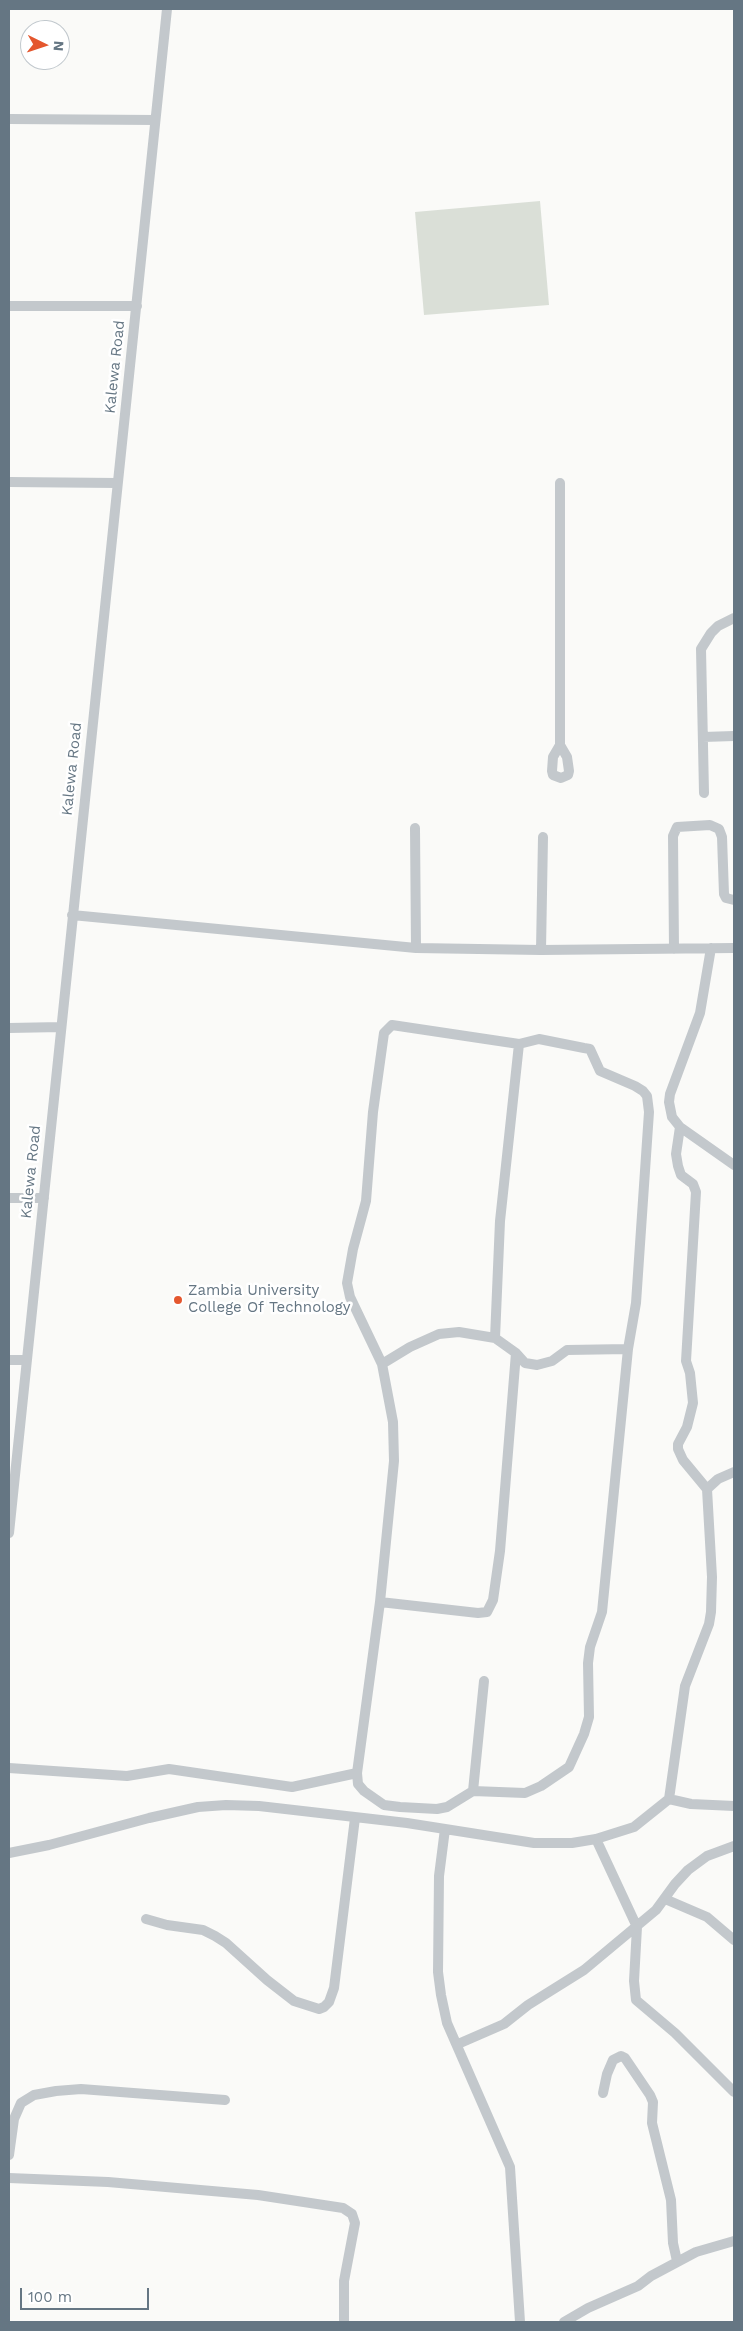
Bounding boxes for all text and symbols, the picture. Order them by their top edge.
north arrow [20,20,70,70]
text: N [51,40,67,52]
street label: Kalewa Road [101,319,129,415]
street label: Kalewa Road [58,721,86,817]
street label: Kalewa Road [17,1124,45,1220]
place label: Zambia University College Of Technology [188,1282,350,1317]
marker: Zambia University College Of Technology [172,1294,184,1306]
scale bar [22,2278,151,2310]
text: 100 m [28,2288,72,2306]

